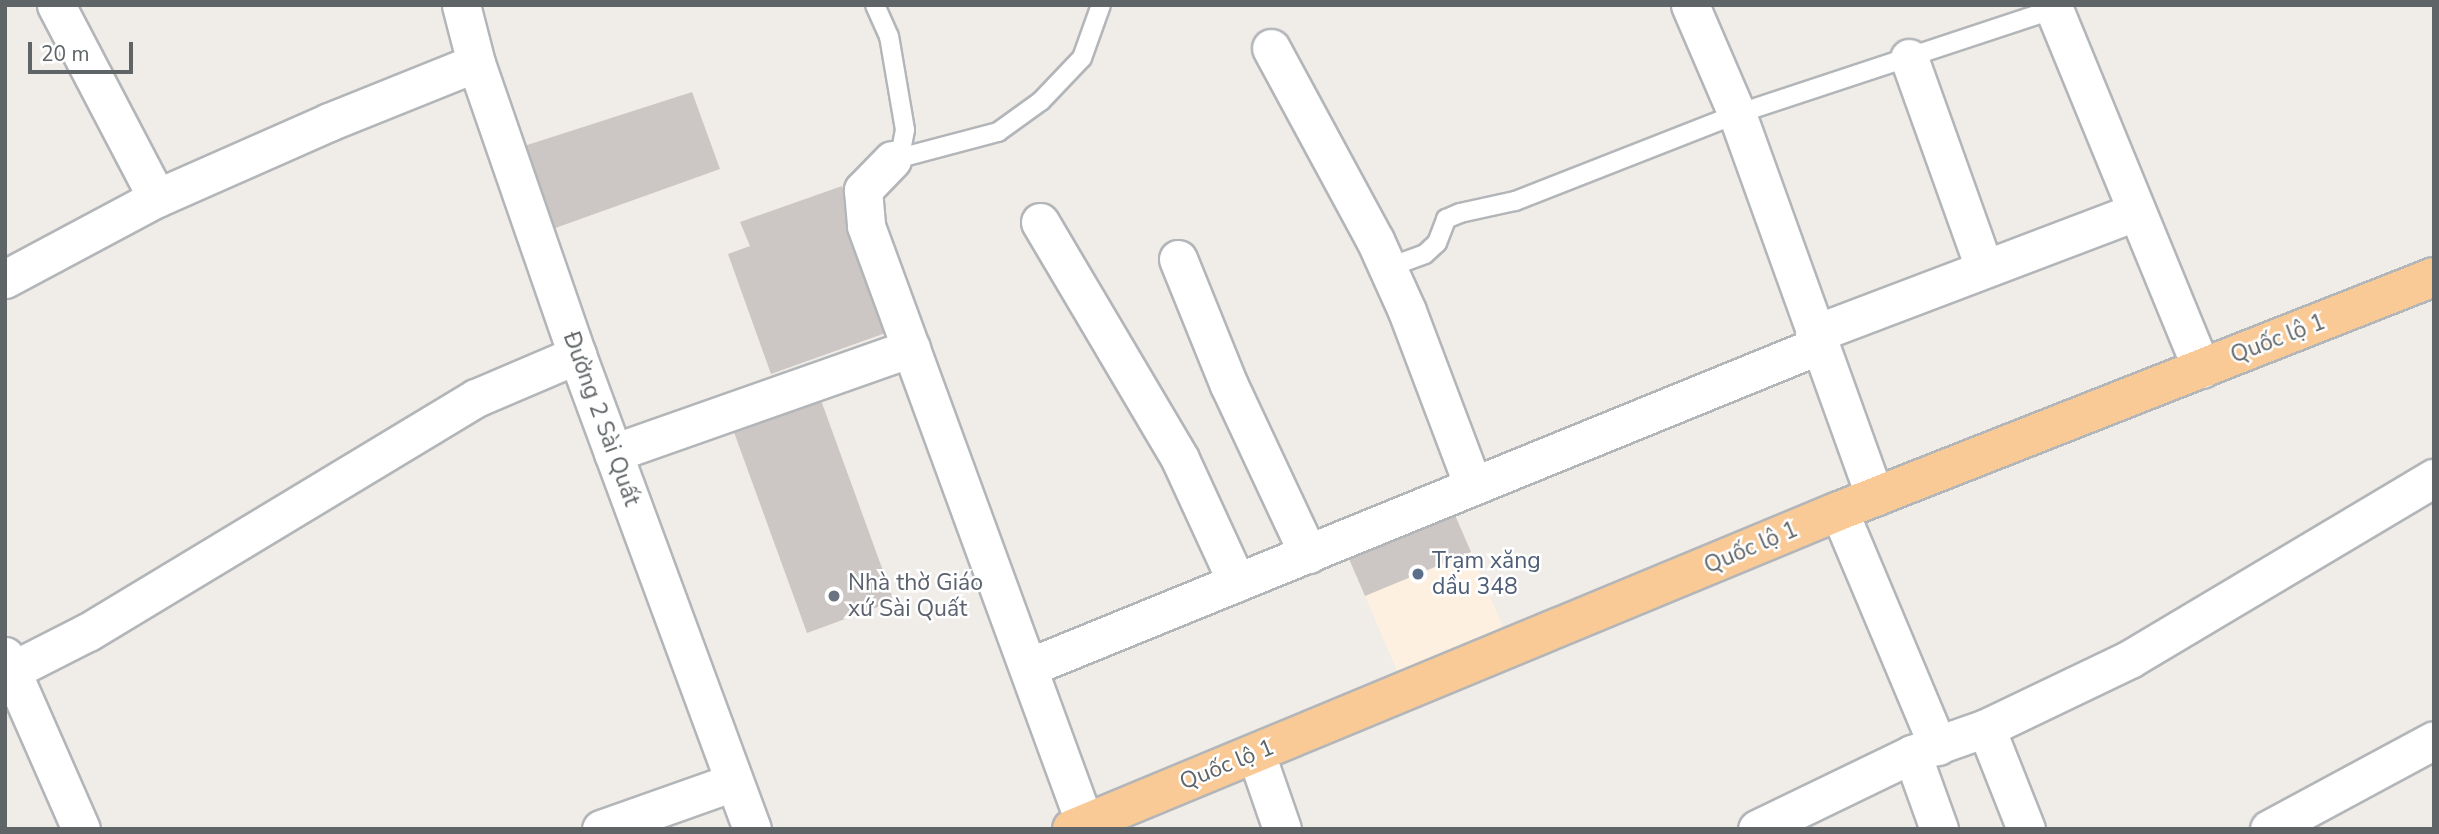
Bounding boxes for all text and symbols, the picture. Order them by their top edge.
scale bar [32,28,136,72]
text: 20 m [41,40,90,68]
street label: Quốc lộ 1 [2227,308,2329,370]
street label: Đường 2 Sài Quất [557,328,645,510]
street label: Quốc lộ 1 [1700,516,1802,580]
place label: Trạm xăng dầu 348 [1432,547,1541,601]
marker: Trạm xăng dầu 348 [1410,566,1426,582]
place label: Nhà thờ Giáo xứ Sài Quất [848,569,983,623]
marker: Nhà thờ Giáo xứ Sài Quất [826,588,842,604]
street label: Quốc lộ 1 [1176,734,1278,796]

